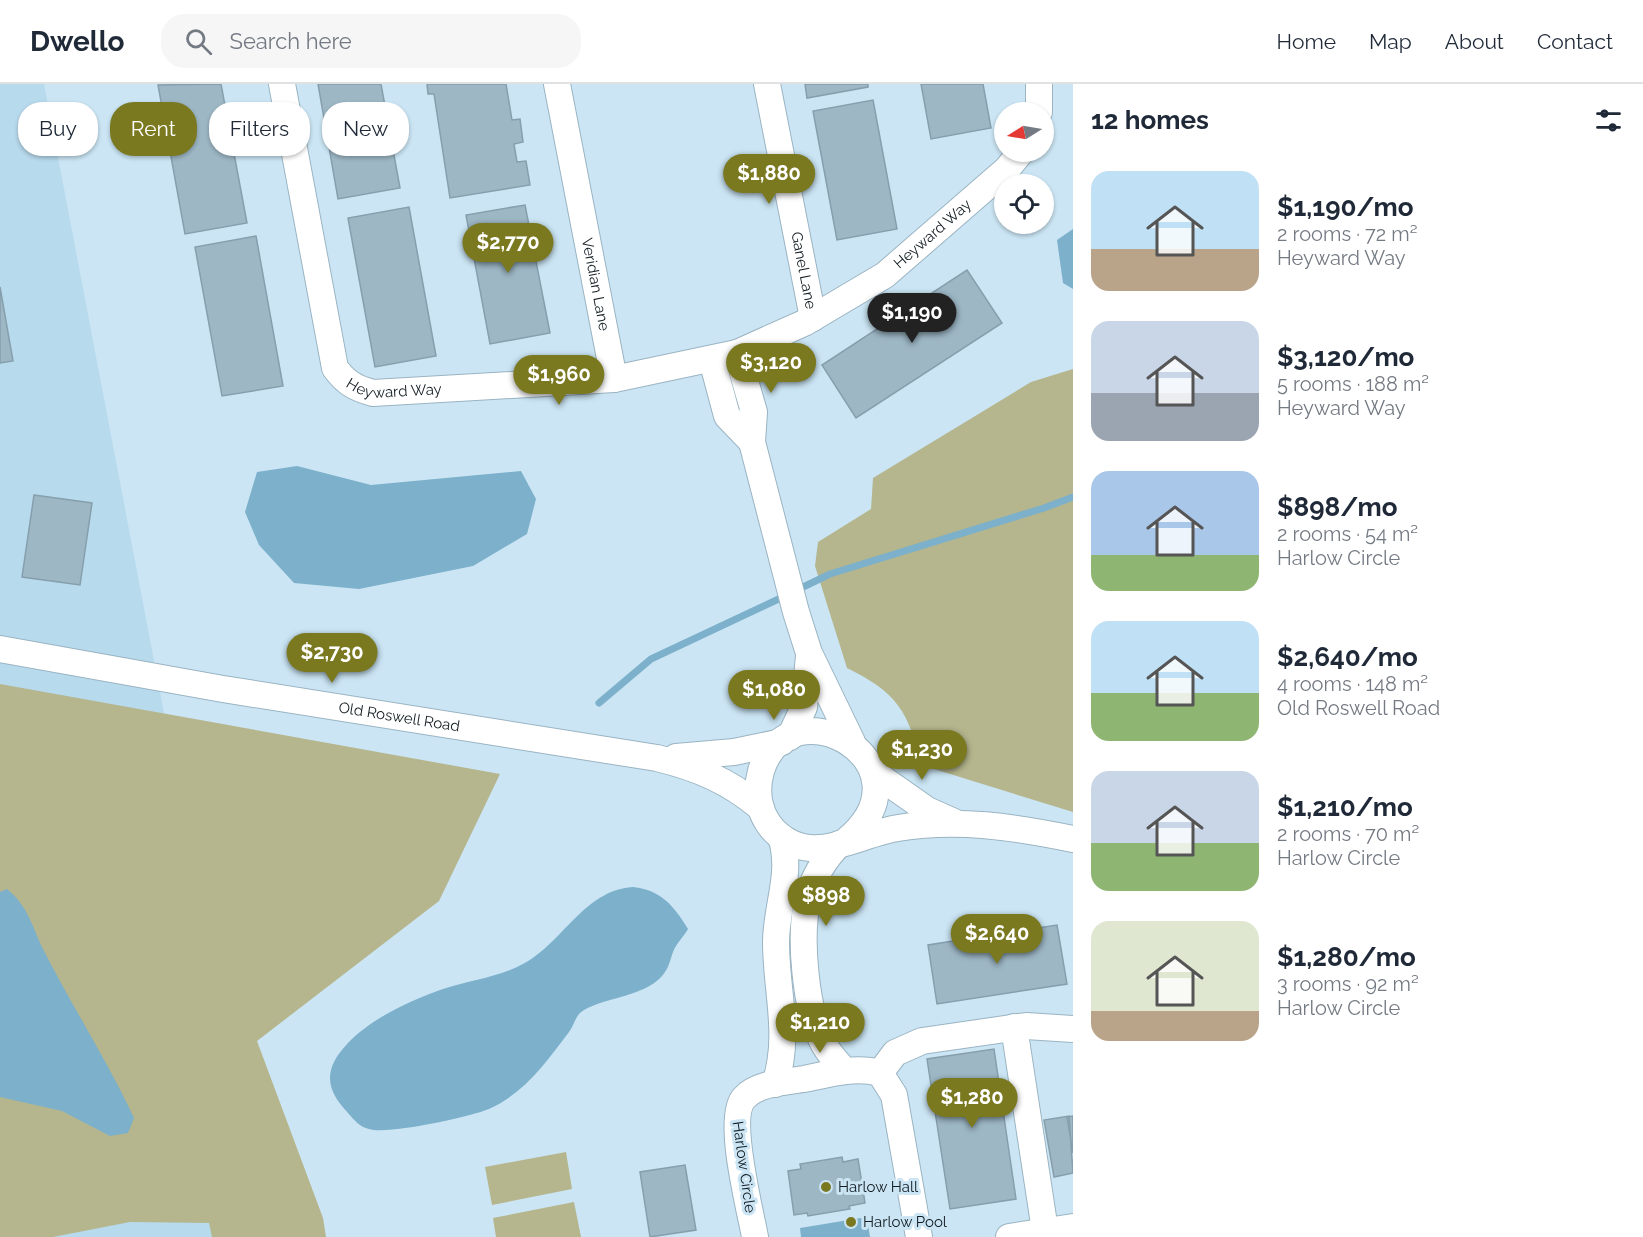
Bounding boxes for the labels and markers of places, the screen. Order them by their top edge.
pin: $1,880 [720,154,818,205]
pin: $2,770 [459,223,557,274]
pin: $1,190 [863,293,961,344]
pin: $3,120 [722,343,820,394]
pin: $1,960 [510,355,608,406]
pin: $2,730 [283,633,381,684]
pin: $1,080 [725,670,823,721]
pin: $1,230 [873,730,971,781]
pin: $898 [790,876,862,927]
pin: $2,640 [948,914,1046,965]
pin: $1,210 [771,1003,869,1054]
pin: $1,280 [923,1078,1021,1129]
place label: Harlow Hall [838,1178,919,1196]
marker: Harlow Hall [819,1180,833,1194]
place label: Harlow Pool [863,1213,948,1231]
marker: Harlow Pool [844,1215,858,1229]

